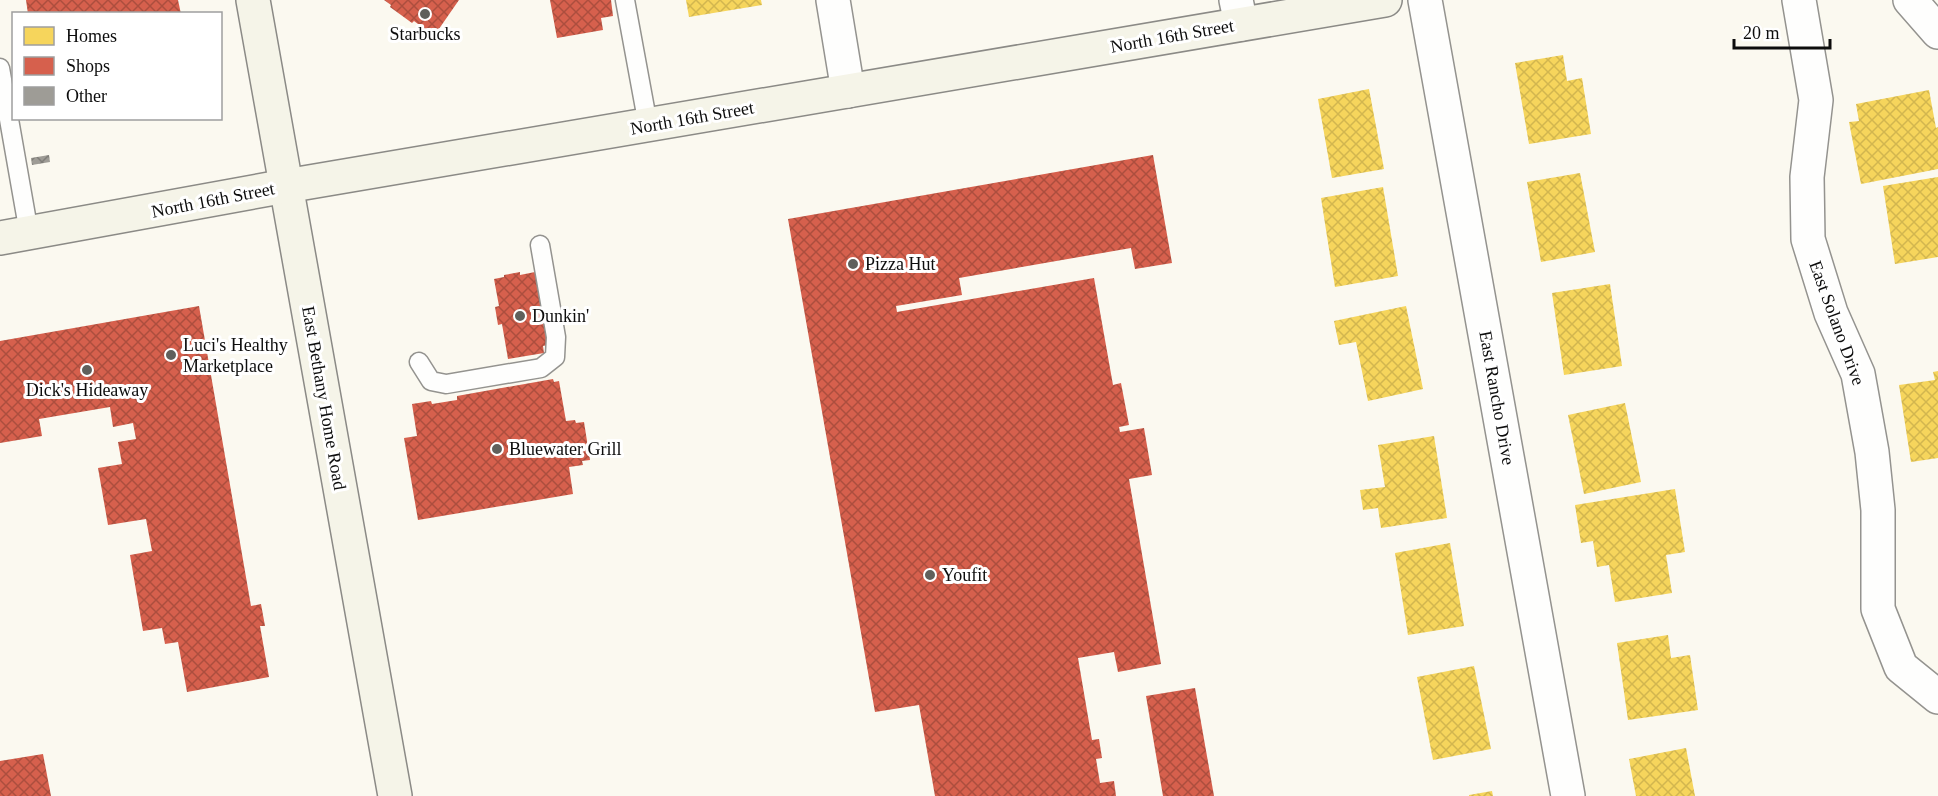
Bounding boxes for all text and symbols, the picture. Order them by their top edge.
marker: Starbucks [418,7,432,21]
legend [12,12,222,120]
scale bar [1734,12,1830,50]
street label: North 16th Street [1109,15,1235,57]
text: 20 m [1743,23,1780,43]
place label: Starbucks [390,24,461,44]
text: Homes [66,26,117,46]
text: Shops [66,56,110,76]
text: Other [66,86,107,106]
street label: North 16th Street [629,97,755,139]
street label: North 16th Street [150,178,276,222]
place label: Pizza Hut [865,254,935,274]
marker: Pizza Hut [846,257,860,271]
street label: East Solano Drive [1805,258,1869,388]
street label: East Bethany Home Road [298,304,350,492]
place label: Dunkin' [532,306,589,326]
marker: Dunkin' [513,309,527,323]
street label: East Rancho Drive [1475,329,1519,467]
place label: Luci's Healthy Marketplace [183,335,288,376]
marker: Luci's Healthy Marketplace [164,348,178,362]
marker: Dick's Hideaway [80,363,94,377]
place label: Dick's Hideaway [26,380,148,400]
place label: Bluewater Grill [509,439,621,459]
marker: Bluewater Grill [490,442,504,456]
place label: Youfit [942,565,987,585]
marker: Youfit [923,568,937,582]

